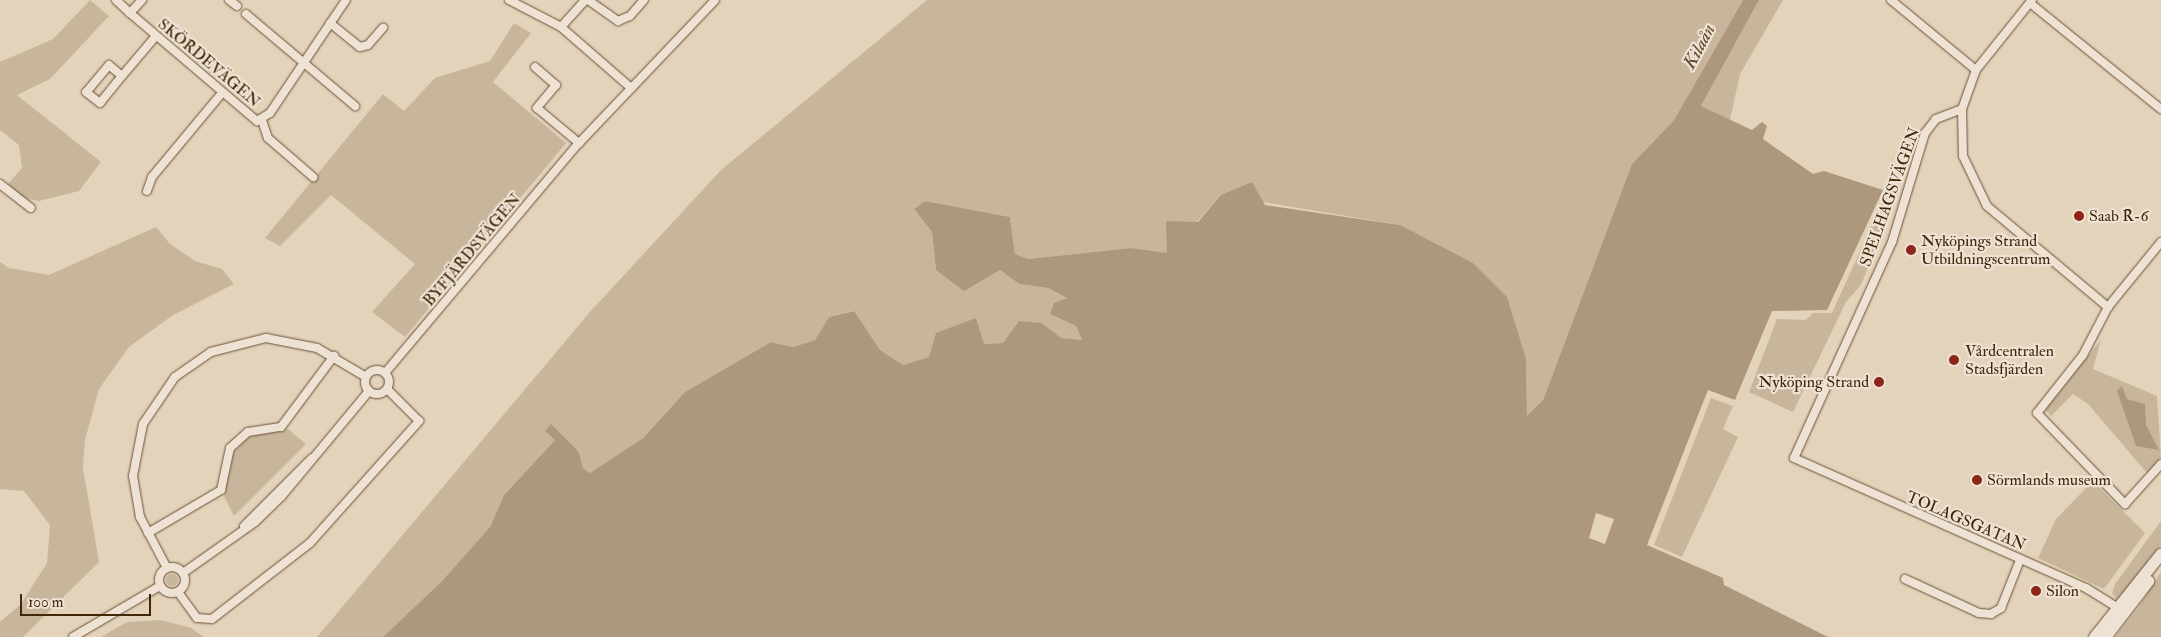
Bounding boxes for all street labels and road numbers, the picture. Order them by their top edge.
street label: SKÖRDEVÄGEN [154,15,264,111]
street label: SPELHAGSVÄGEN [1856,125,1924,269]
street label: BYFJÄRDSVÄGEN [419,190,525,310]
street label: TOLAGSGATAN [1903,487,2029,555]

